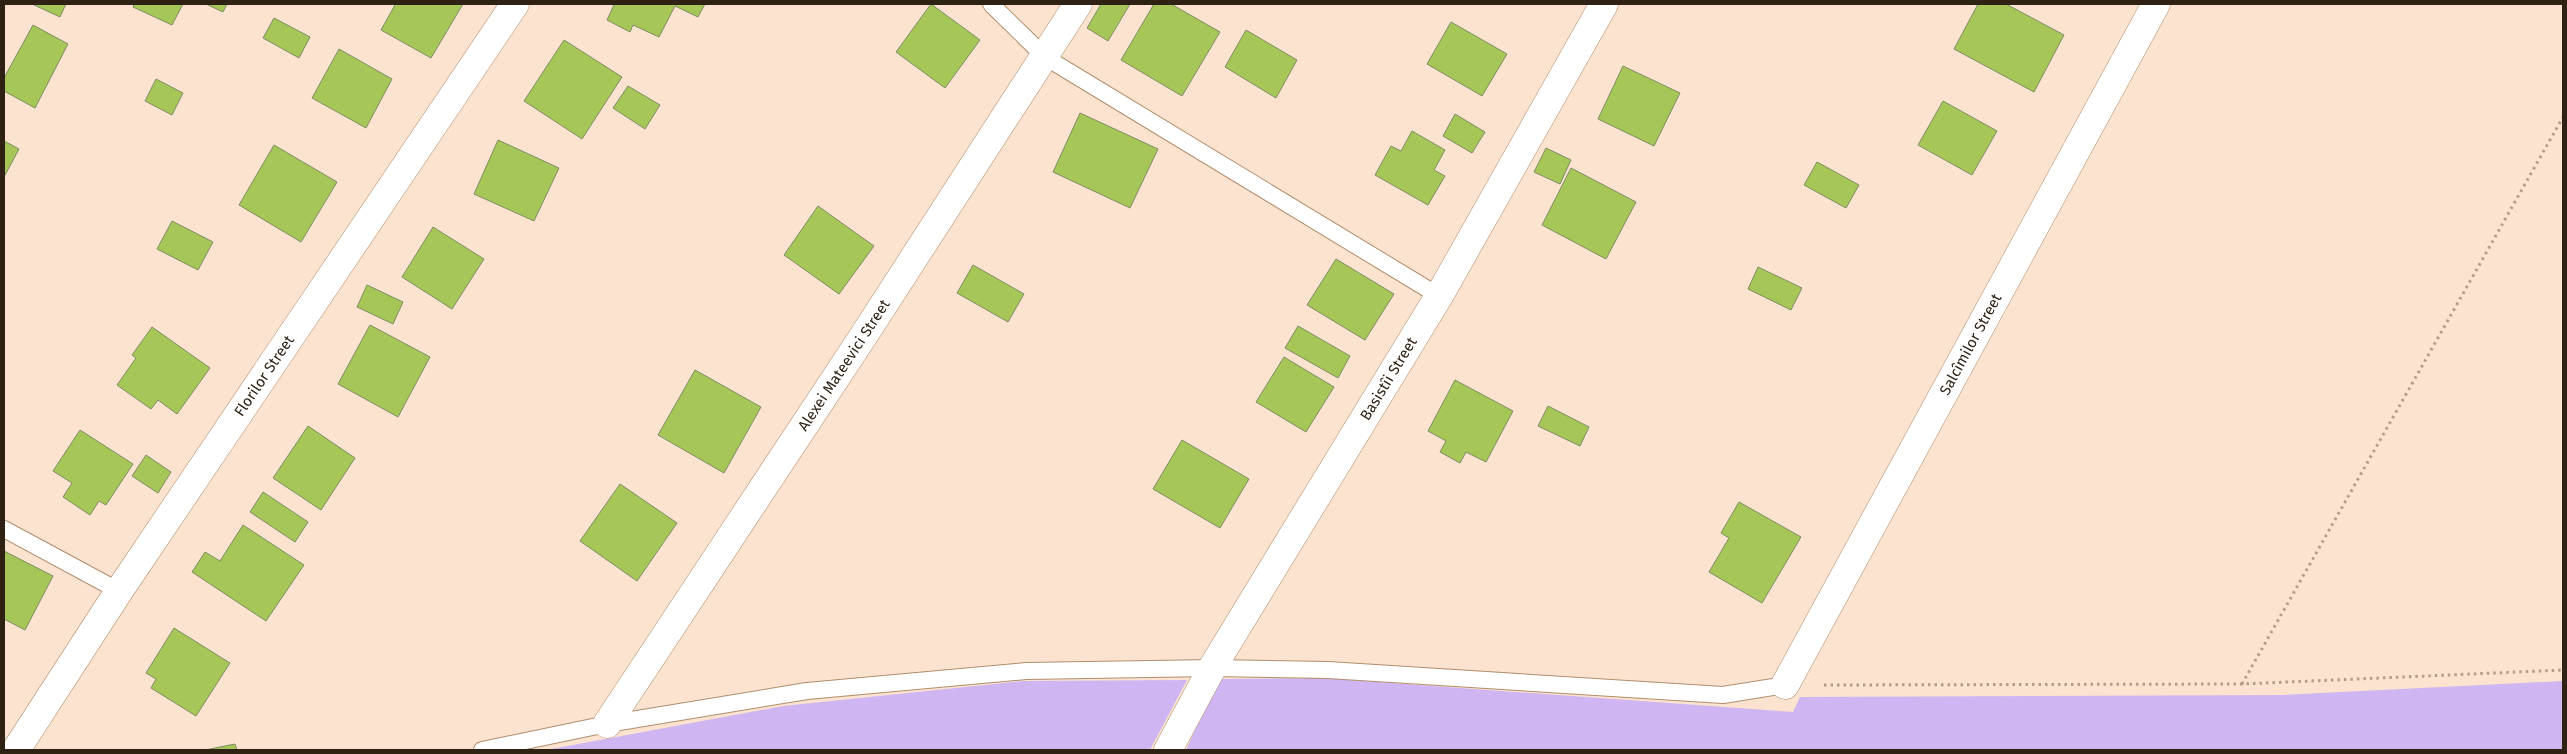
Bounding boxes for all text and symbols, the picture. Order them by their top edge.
street label: Salcîmilor Street [1936,290,2006,398]
street label: Alexei Mateevici Street [794,296,894,434]
street label: Florilor Street [230,331,298,420]
street label: Basistîi Street [1356,333,1421,424]

